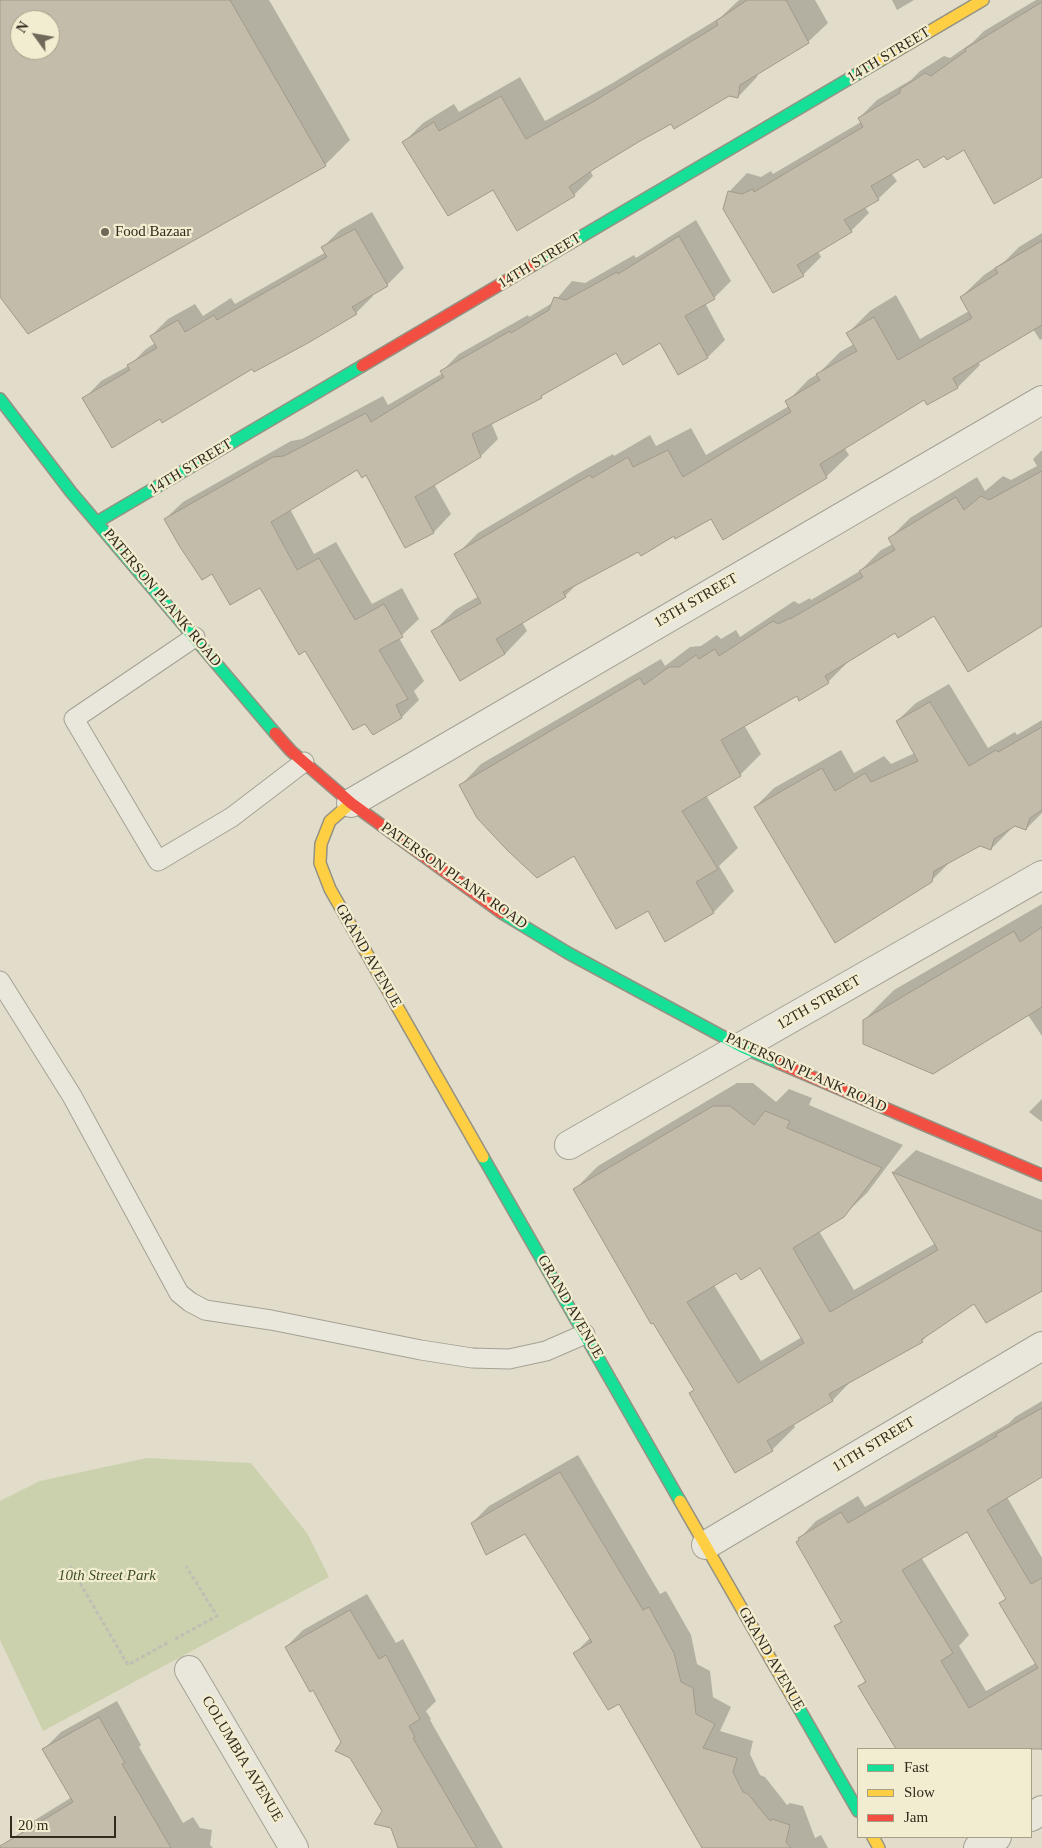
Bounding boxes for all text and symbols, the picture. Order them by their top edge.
north arrow [10,10,60,60]
text: N [14,19,32,36]
street label: 14TH STREET [844,23,934,87]
place label: Food Bazaar [115,223,191,241]
marker: Food Bazaar [99,226,111,238]
street label: 14TH STREET [495,229,585,293]
street label: 14TH STREET [146,435,236,499]
street label: PATERSON PLANK ROAD [99,525,225,671]
street label: 13TH STREET [651,570,741,632]
street label: PATERSON PLANK ROAD [377,819,531,933]
street label: GRAND AVENUE [331,901,405,1011]
street label: 12TH STREET [774,972,864,1034]
street label: PATERSON PLANK ROAD [723,1029,889,1117]
street label: GRAND AVENUE [533,1252,607,1362]
street label: 11TH STREET [829,1413,919,1477]
park label: 10th Street Park [58,1567,156,1585]
street label: GRAND AVENUE [734,1604,808,1714]
street label: COLUMBIA AVENUE [197,1693,287,1825]
legend [857,1748,1032,1838]
text: Fast [904,1759,929,1775]
text: Slow [904,1784,935,1800]
scale bar [12,1806,119,1838]
text: Jam [904,1809,928,1825]
text: 20 m [18,1817,48,1833]

